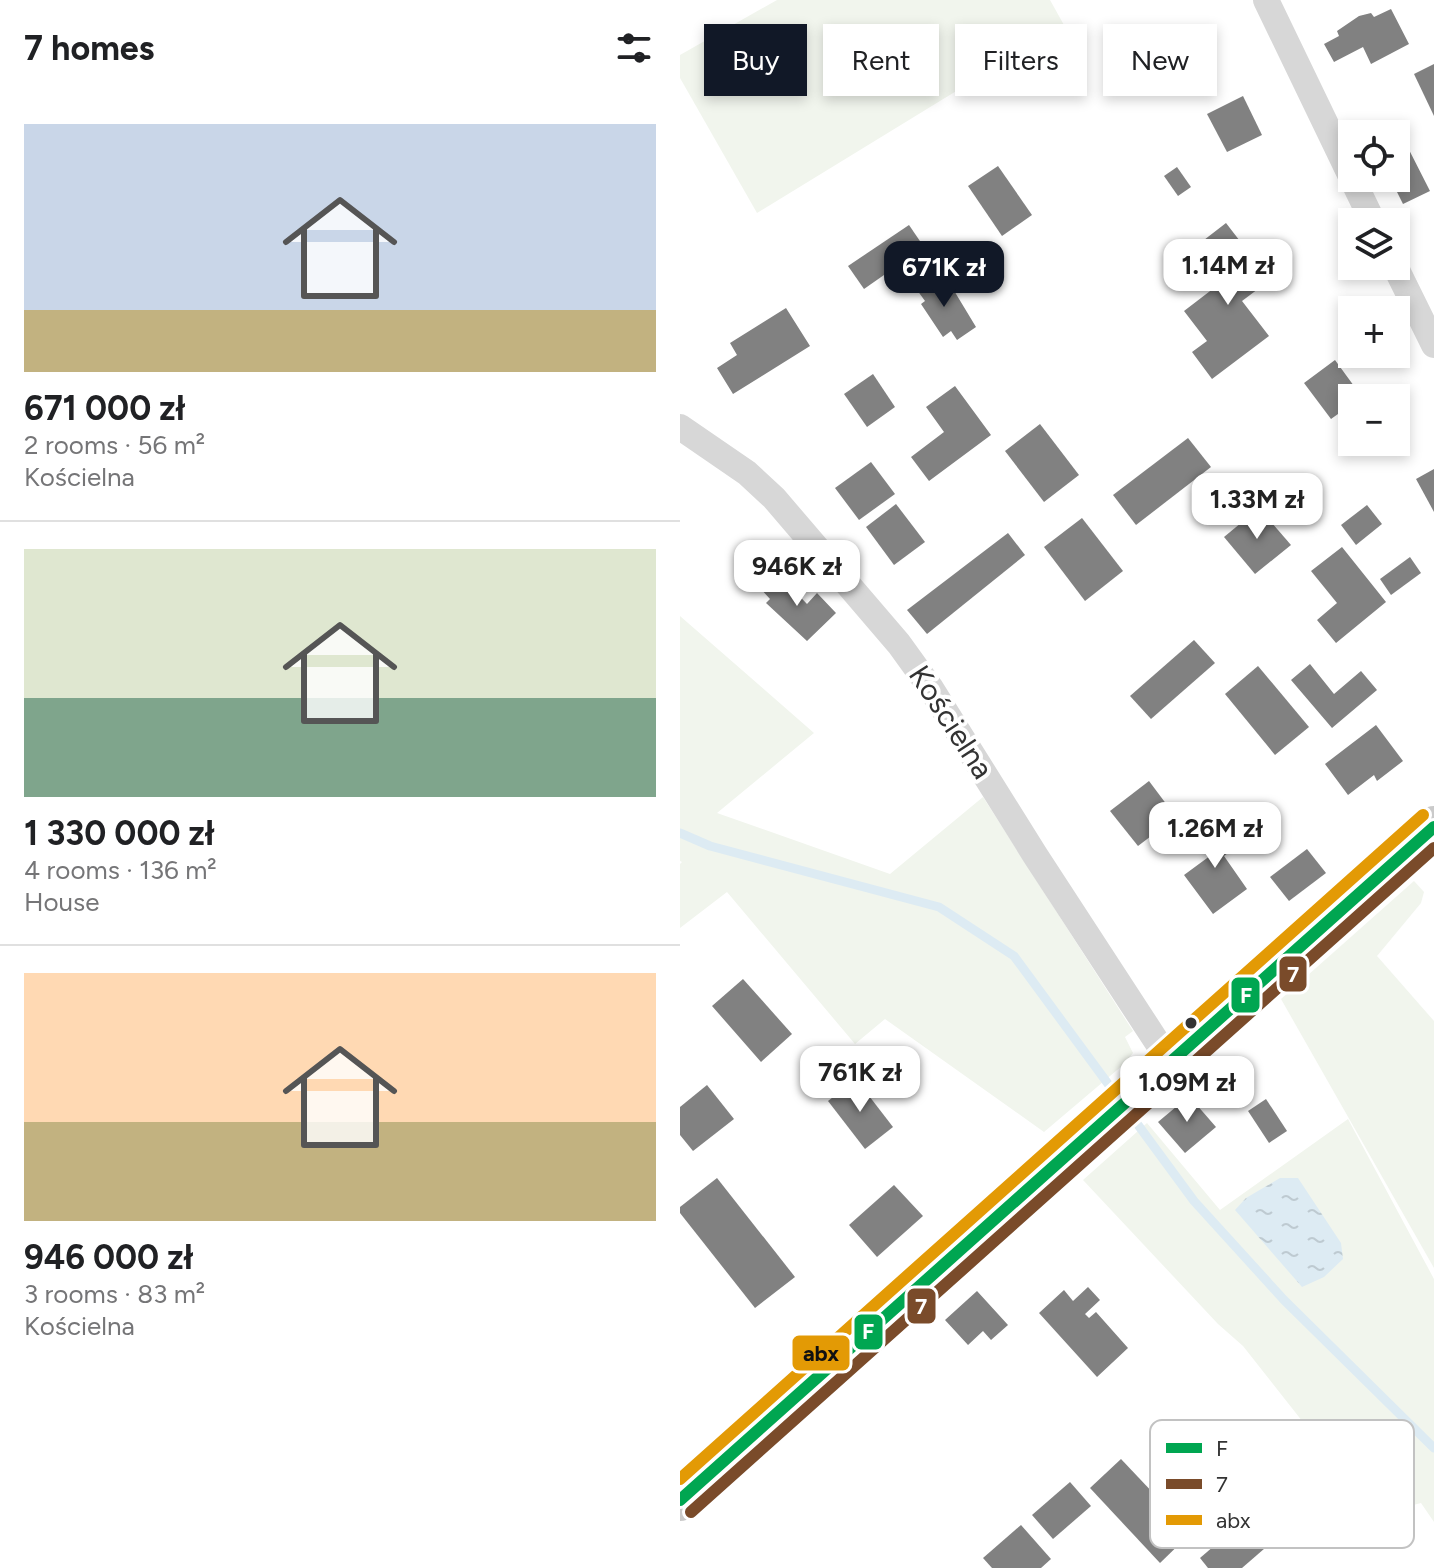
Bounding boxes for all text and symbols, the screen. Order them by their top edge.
chip: Buy [704,24,807,96]
chip: Rent [823,24,939,96]
chip: Filters [955,24,1087,96]
chip: New [1103,24,1217,96]
icon: filters [612,26,656,70]
text: 7 homes [24,28,154,69]
map controls [1338,120,1410,456]
button: locate [1338,120,1410,192]
icon: home [268,176,412,320]
button: layers [1338,208,1410,280]
pin: 1.14M zł [1145,239,1311,307]
pin: 671K zł [870,241,1018,309]
text: 1.14M zł [1181,249,1275,281]
text: 671K zł [902,251,986,283]
button: + [1338,296,1410,368]
button: − [1338,384,1410,456]
text: 671 000 zł [24,388,185,429]
text: 2 rooms · 56 m² [24,429,205,461]
text: Kościelna [24,461,135,493]
pin: 1.33M zł [1174,473,1340,541]
text: 1.33M zł [1210,483,1304,515]
pin: 946K zł [723,540,871,608]
text: 946K zł [752,550,842,582]
icon: home [268,601,412,745]
street label: Kościelna [901,658,1002,785]
pin: 1.26M zł [1132,802,1298,870]
text: 1.26M zł [1167,812,1263,844]
text: 1 330 000 zł [24,813,215,854]
text: 4 rooms · 136 m² [24,854,217,886]
text: House [24,886,99,918]
line badge: 7 [1278,955,1308,993]
text: 7 [1287,961,1299,988]
line badge: F [1230,976,1261,1014]
text: F [1240,982,1252,1009]
unlabelled marker [1183,1015,1199,1031]
icon: home [268,1025,412,1169]
pin: 761K zł [786,1046,934,1114]
text: 761K zł [818,1056,902,1088]
pin: 1.09M zł [1104,1056,1270,1124]
text: 1.09M zł [1138,1066,1236,1098]
text: 946 000 zł [24,1237,193,1278]
text: 3 rooms · 83 m² [24,1278,205,1310]
line badge: 7 [906,1287,937,1325]
text: 7 [915,1293,927,1320]
text: Kościelna [24,1310,135,1342]
line badge: F [853,1313,884,1351]
text: F [862,1318,874,1345]
line badge: abx [791,1334,851,1372]
text: abx [803,1340,839,1367]
legend [1150,1420,1414,1548]
text: F [1216,1435,1228,1462]
text: 7 [1216,1471,1228,1498]
text: abx [1216,1507,1251,1534]

